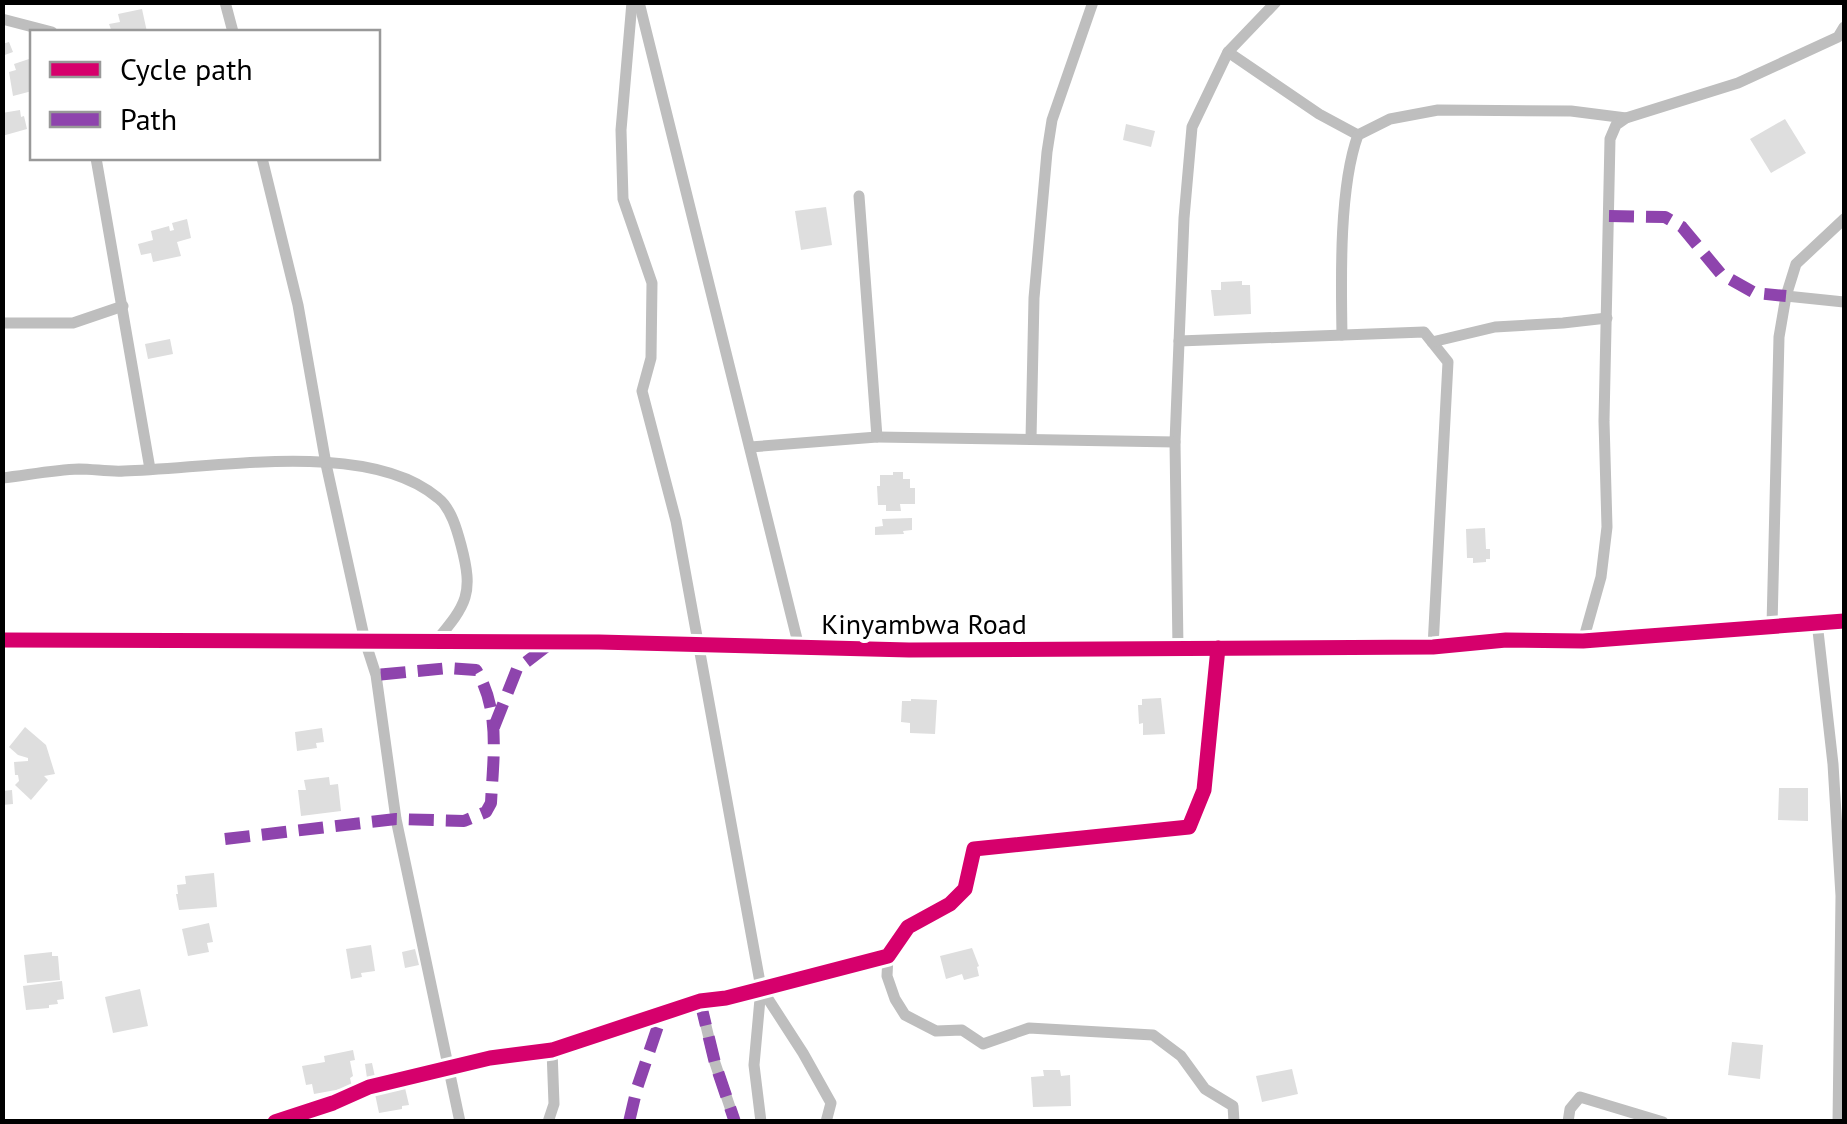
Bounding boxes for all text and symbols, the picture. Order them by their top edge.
legend [30,30,380,160]
text: Cycle path [120,49,253,88]
text: Path [120,99,177,138]
street label: Kinyambwa Road [821,605,1027,642]

